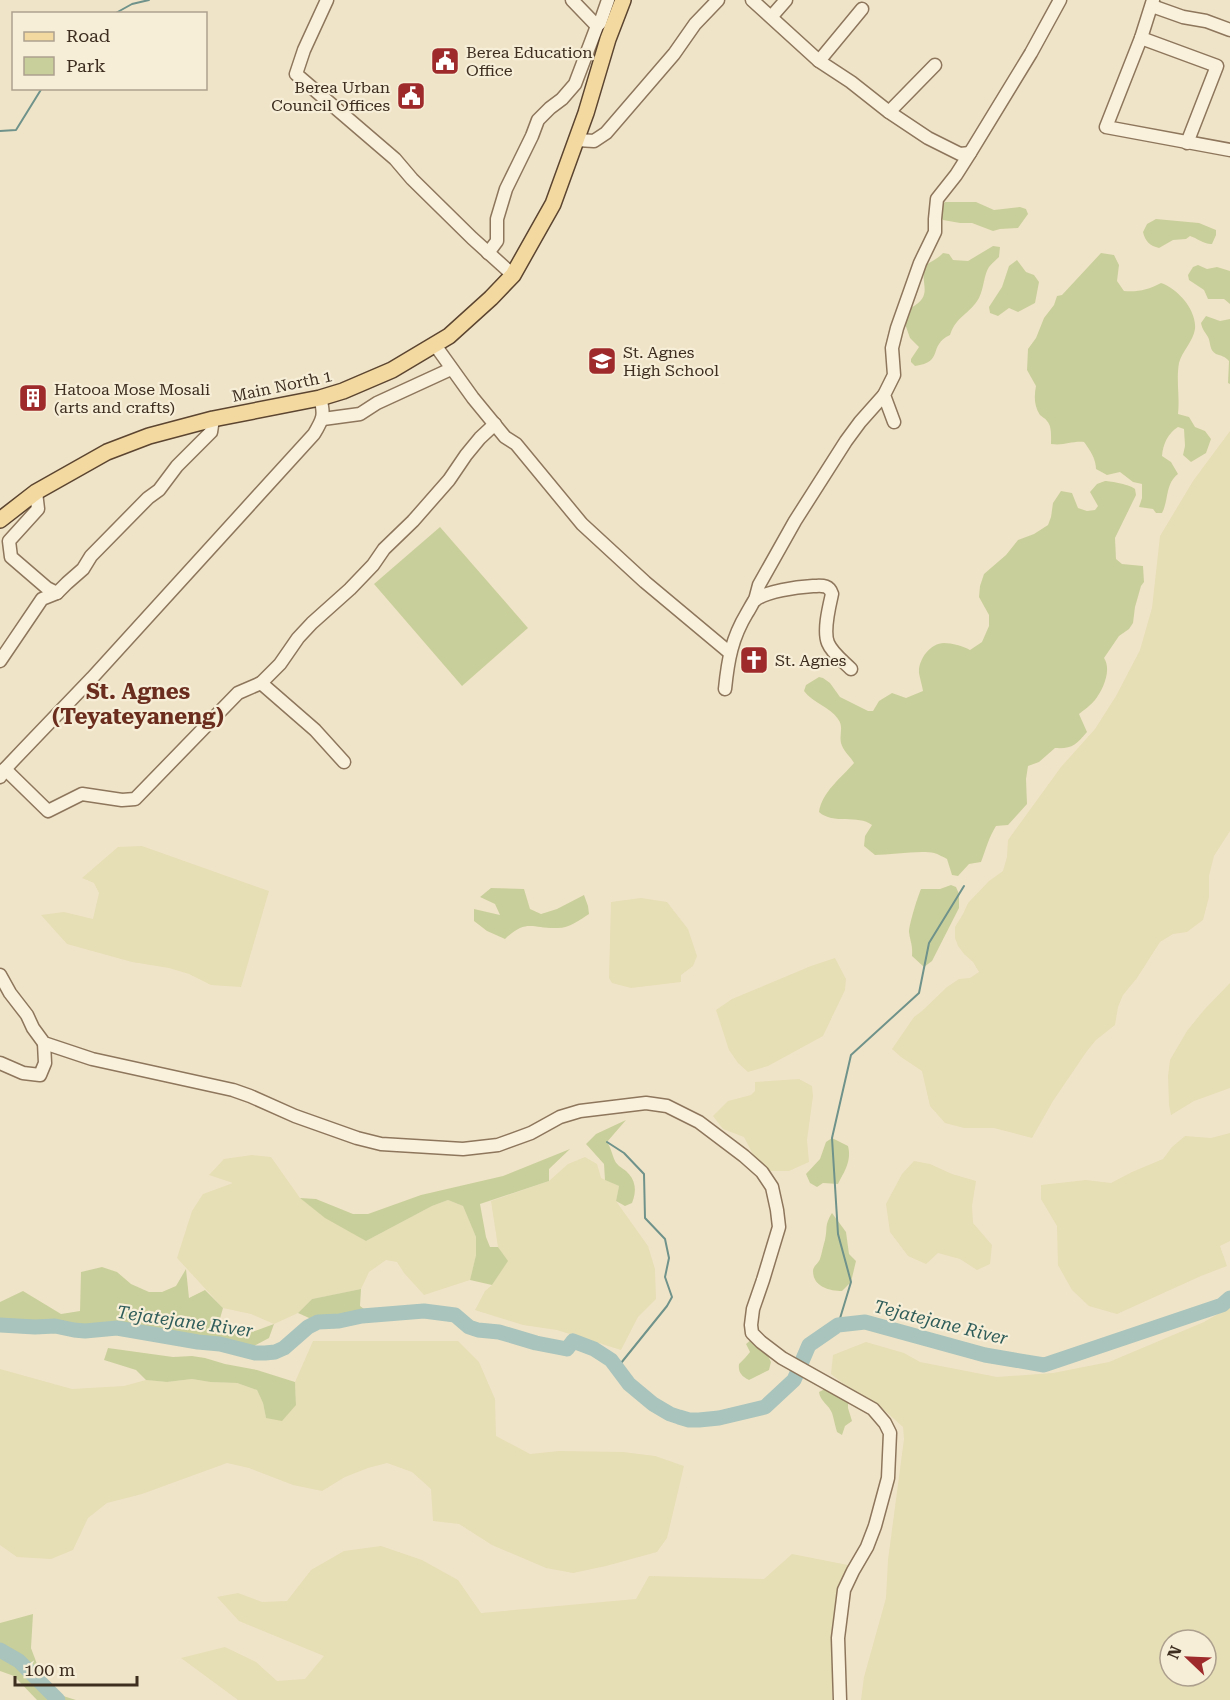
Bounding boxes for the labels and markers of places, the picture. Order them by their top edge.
place label: Berea Education Office [466,43,593,80]
public building icon: Berea Education Office [429,45,461,77]
place label: Berea Urban Council Offices [271,78,390,115]
public building icon: Berea Urban Council Offices [395,80,427,112]
place label: St. Agnes High School [623,343,719,380]
school or university icon: St. Agnes High School [586,345,618,377]
place label: Hatooa Mose Mosali (arts and crafts) [54,380,210,417]
building icon: Hatooa Mose Mosali (arts and crafts) [17,382,49,414]
church icon: St. Agnes [738,644,770,676]
place label: St. Agnes [775,651,847,670]

